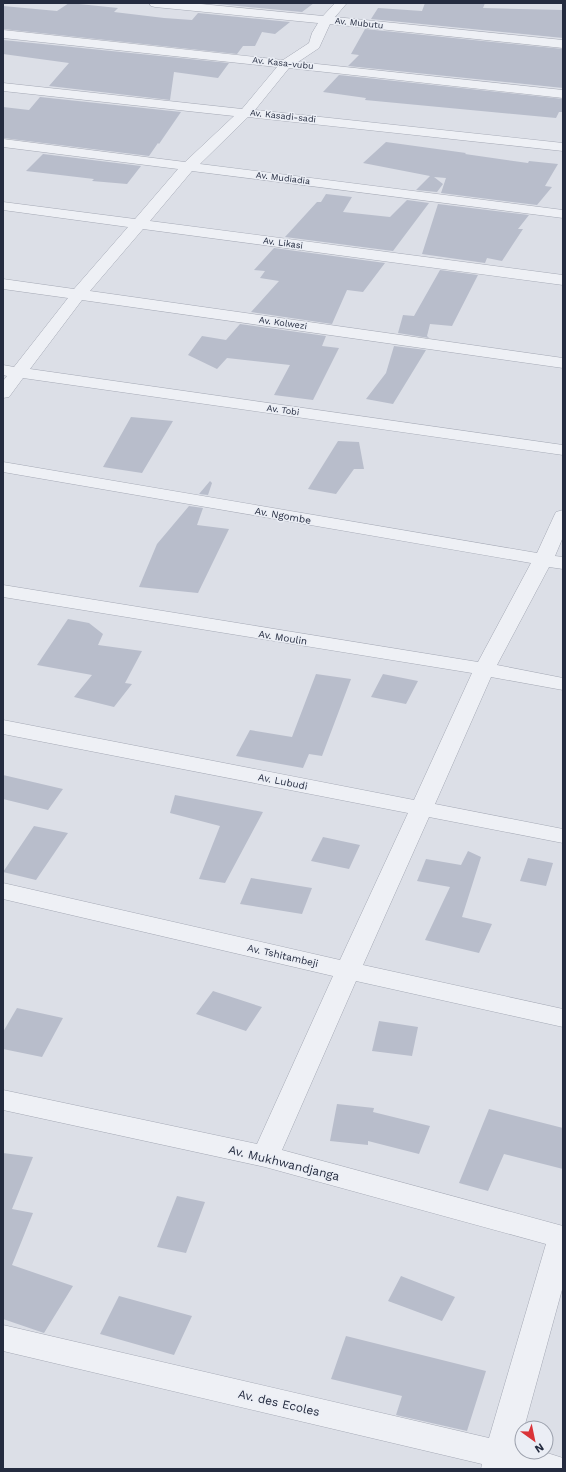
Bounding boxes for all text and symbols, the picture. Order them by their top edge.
street label: Av. Mubutu [334,15,384,31]
street label: Av. Kasa-vubu [252,55,314,71]
street label: Av. Kasadi-sadi [249,108,317,124]
street label: Av. Mudiadia [255,170,311,186]
street label: Av. Likasi [262,235,304,251]
street label: Av. Kolwezi [258,315,308,331]
street label: Av. Tobi [266,403,300,417]
street label: Av. Ngombe [254,505,312,526]
street label: Av. Moulin [258,628,308,647]
street label: Av. Lubudi [257,771,309,792]
street label: Av. Tshitambeji [246,942,319,969]
street label: Av. Mukhwandjanga [227,1142,341,1184]
street label: Av. des Ecoles [237,1387,321,1419]
north arrow [514,1420,554,1460]
text: N [532,1440,546,1456]

